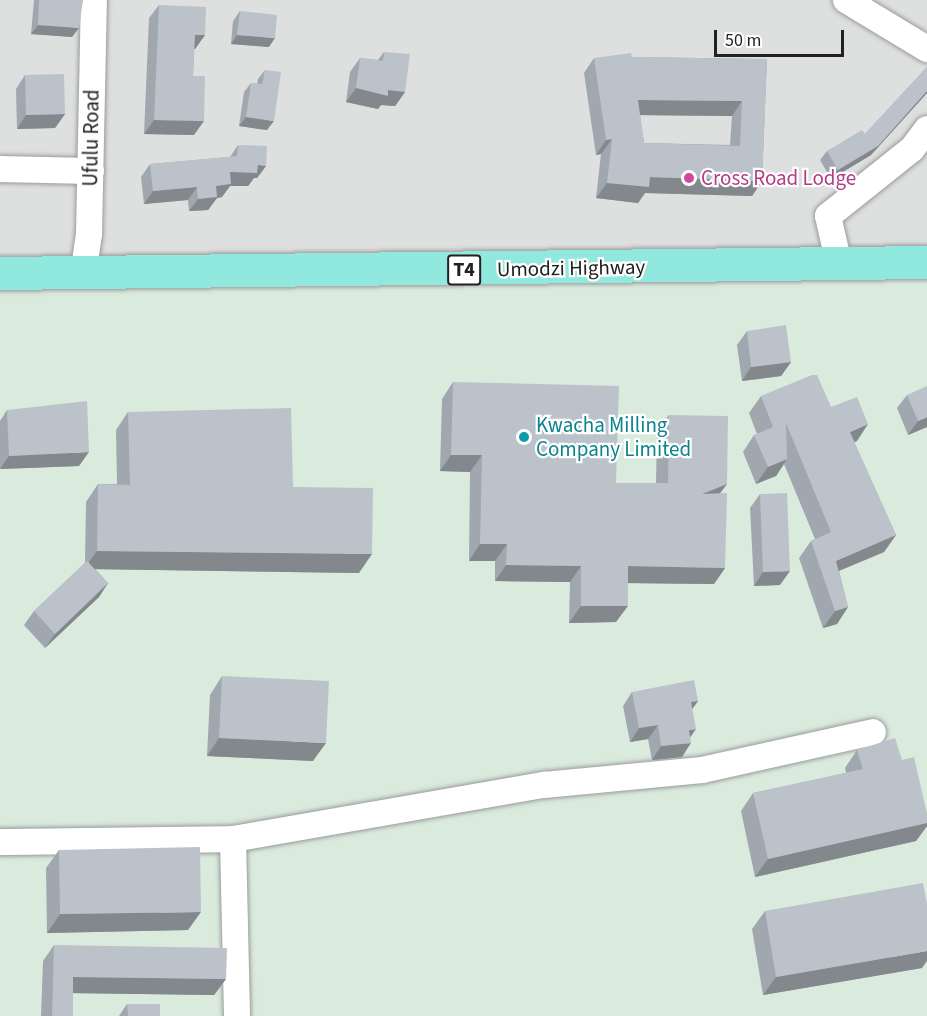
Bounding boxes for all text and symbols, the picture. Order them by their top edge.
scale bar [717,18,848,56]
text: 50 m [725,28,761,53]
street label: Ufulu Road [78,89,104,187]
place label: Cross Road Lodge [701,165,856,191]
marker: Cross Road Lodge [682,171,696,185]
road number: T4 [446,253,482,287]
street label: Umodzi Highway [497,254,645,282]
place label: Kwacha Milling Company Limited [536,412,691,462]
marker: Kwacha Milling Company Limited [517,430,531,444]

